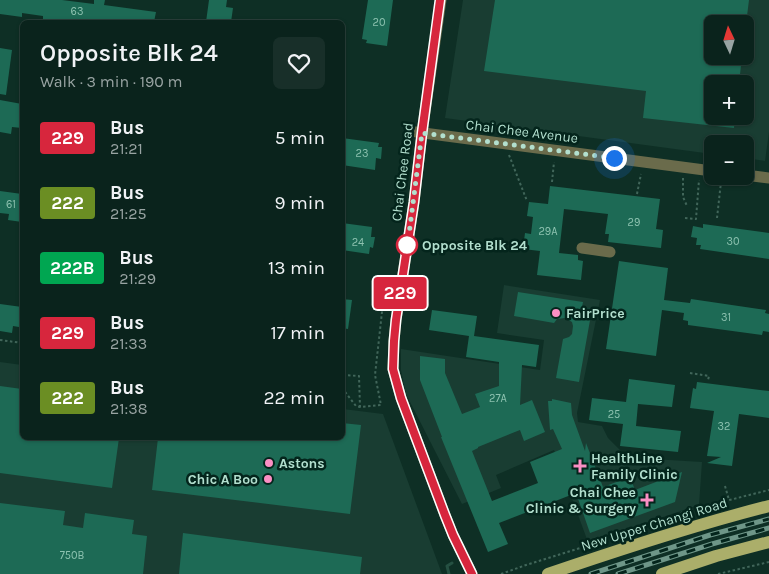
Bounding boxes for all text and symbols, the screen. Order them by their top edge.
house number: 63 [71,5,83,18]
north arrow [704,15,754,65]
map controls [704,15,754,185]
house number: 20 [373,16,385,29]
button: heart [273,37,325,89]
text: Opposite Blk 24 [40,39,218,67]
text: Walk · 3 min · 190 m [40,72,182,91]
button: + [704,75,754,125]
street label: Chai Chee Avenue [465,116,579,147]
text: Bus [110,117,144,139]
street label: Chai Chee Road [388,122,417,222]
text: 229 [51,127,84,149]
text: 5 min [275,127,325,149]
button: − [704,135,754,185]
text: 21:21 [110,139,143,158]
your location [602,146,627,171]
house number: 23 [356,147,368,160]
text: Bus [110,182,144,204]
text: 222 [51,192,84,214]
text: 9 min [275,192,325,214]
house number: 61 [6,198,16,211]
text: 21:25 [110,204,147,223]
house number: 29 [628,216,640,229]
house number: 29A [538,225,558,238]
marker: Opposite Blk 24 [396,234,418,256]
house number: 30 [726,235,740,248]
house number: 24 [352,236,364,249]
place label: Opposite Blk 24 [422,237,528,254]
text: Bus [119,247,154,269]
text: 222B [50,257,94,279]
text: 13 min [268,257,325,279]
text: 21:29 [119,269,156,288]
line badge: 229 [371,277,429,309]
text: 229 [384,282,416,304]
place label: FairPrice [566,305,625,322]
marker: FairPrice [550,307,562,319]
house number: 31 [721,311,731,324]
text: Bus [110,312,144,334]
text: 229 [51,322,84,344]
text: 17 min [270,322,325,344]
text: 21:33 [110,334,147,353]
text: Bus [110,377,144,399]
text: 222 [51,387,84,409]
text: 22 min [264,387,325,409]
house number: 27A [489,392,508,405]
text: 21:38 [110,399,148,418]
house number: 25 [608,408,620,421]
house number: 32 [718,420,730,433]
place label: HealthLine Family Clinic [591,450,678,483]
place label: Astons [279,455,325,472]
marker: Astons [263,457,275,469]
marker: HealthLine Family Clinic [573,459,587,473]
place label: Chic A Boo [188,471,258,488]
marker: Chic A Boo [262,473,274,485]
place label: Chai Chee Clinic & Surgery [526,484,636,517]
marker: Chai Chee Clinic & Surgery [640,493,654,507]
street label: New Upper Changi Road [579,494,729,555]
house number: 750B [60,549,85,562]

